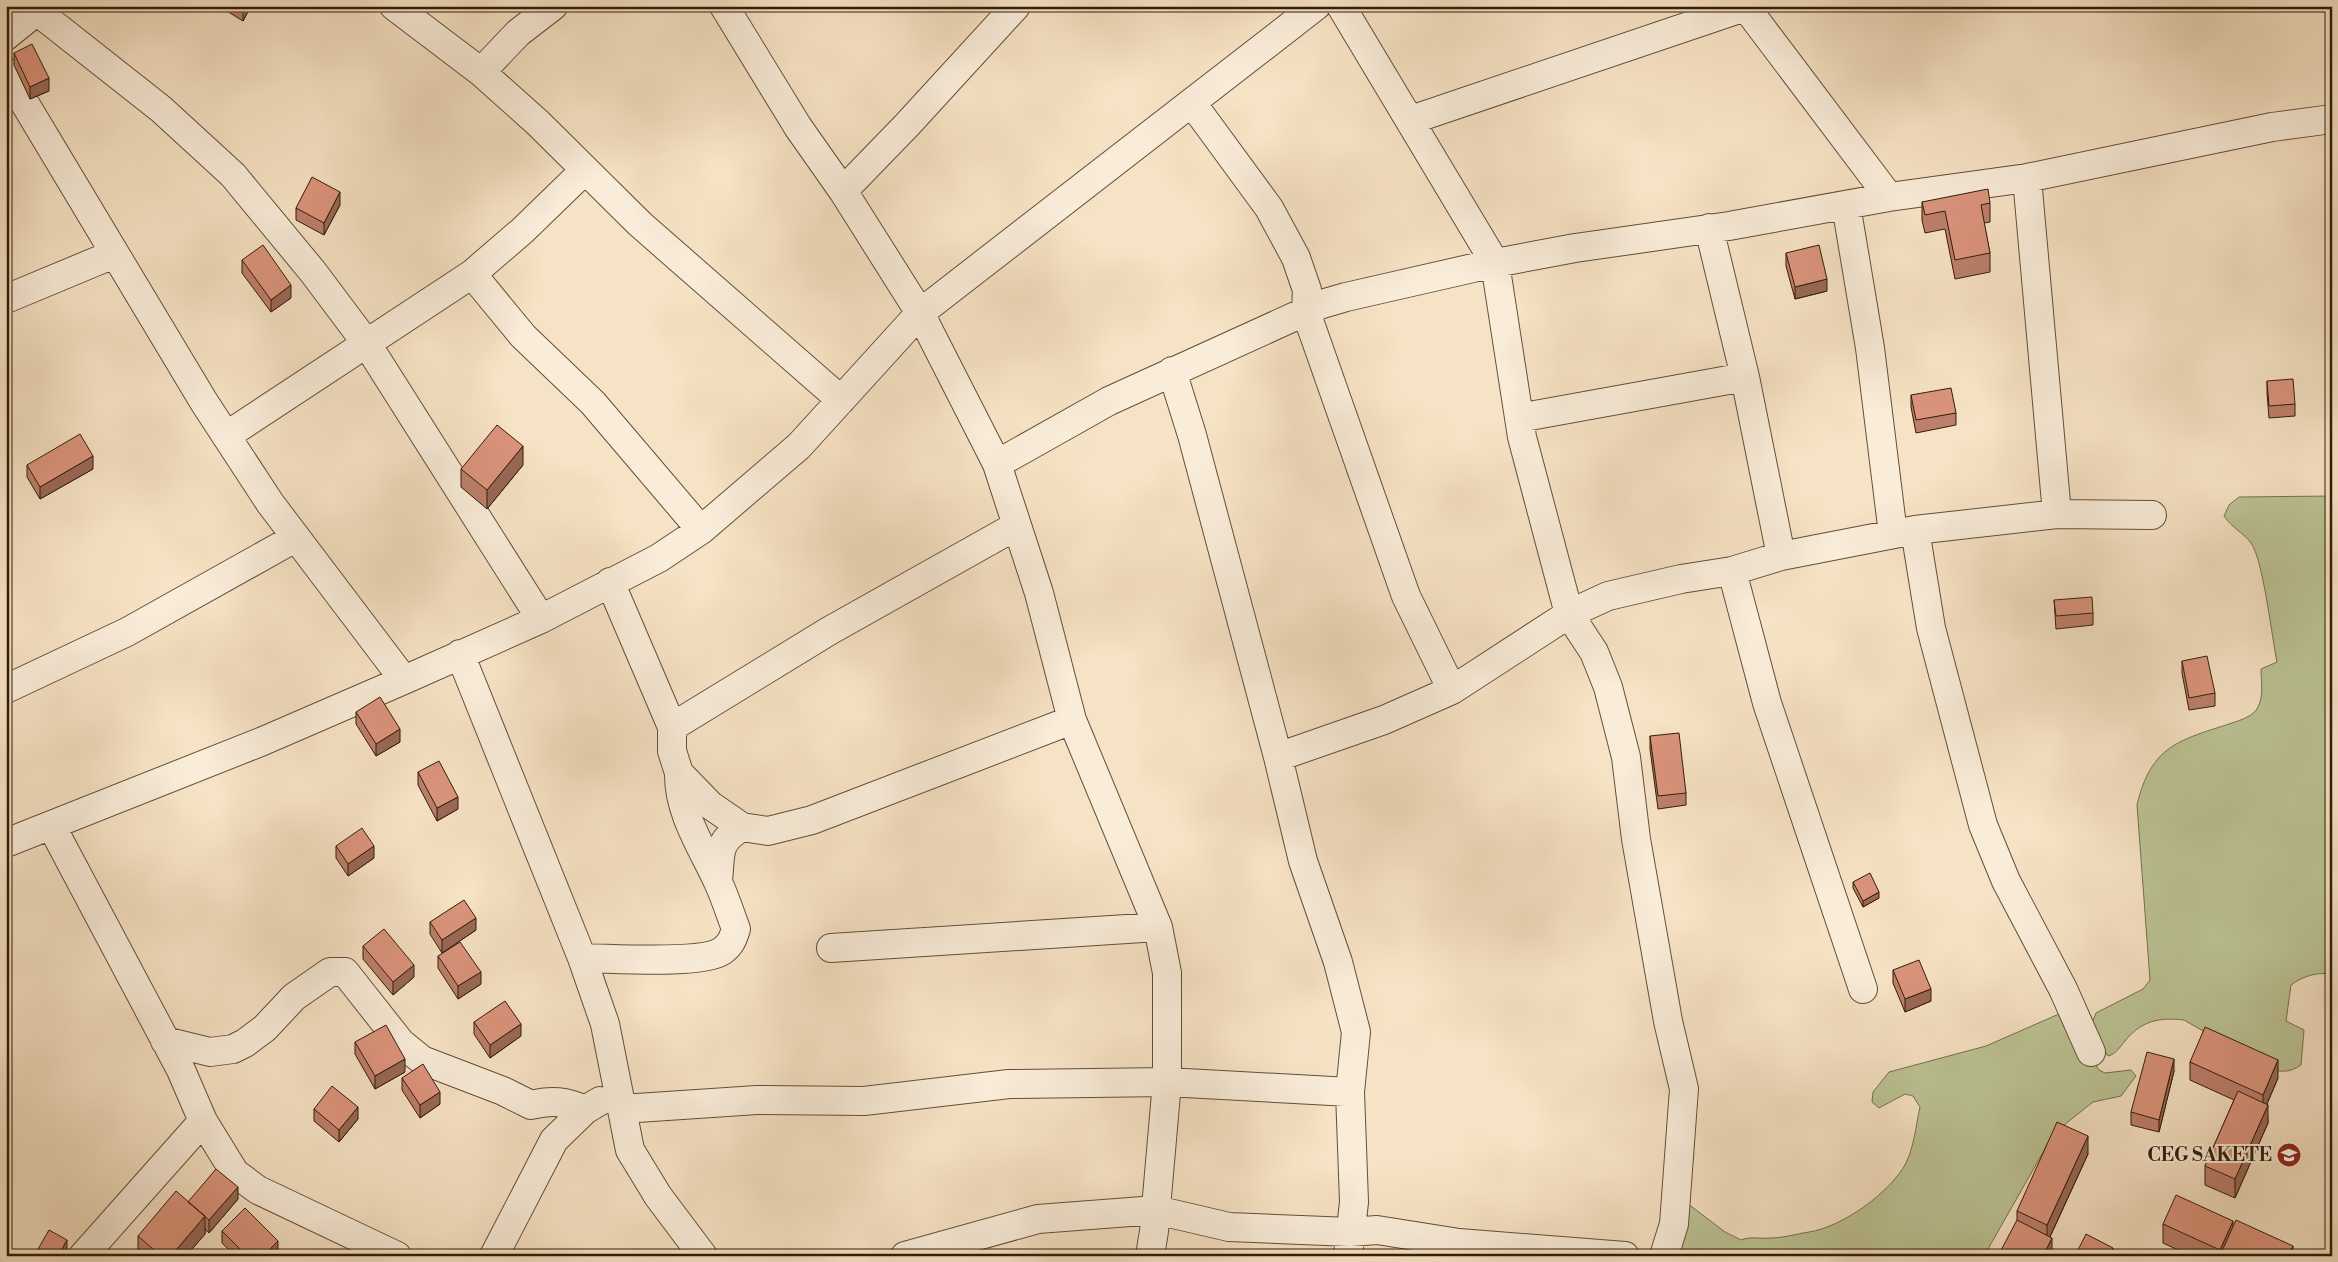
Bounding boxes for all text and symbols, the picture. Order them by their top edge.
school or university icon: CEG SAKETE [2276,1142,2302,1168]
place label: CEG SAKETE [2147,1143,2272,1167]

